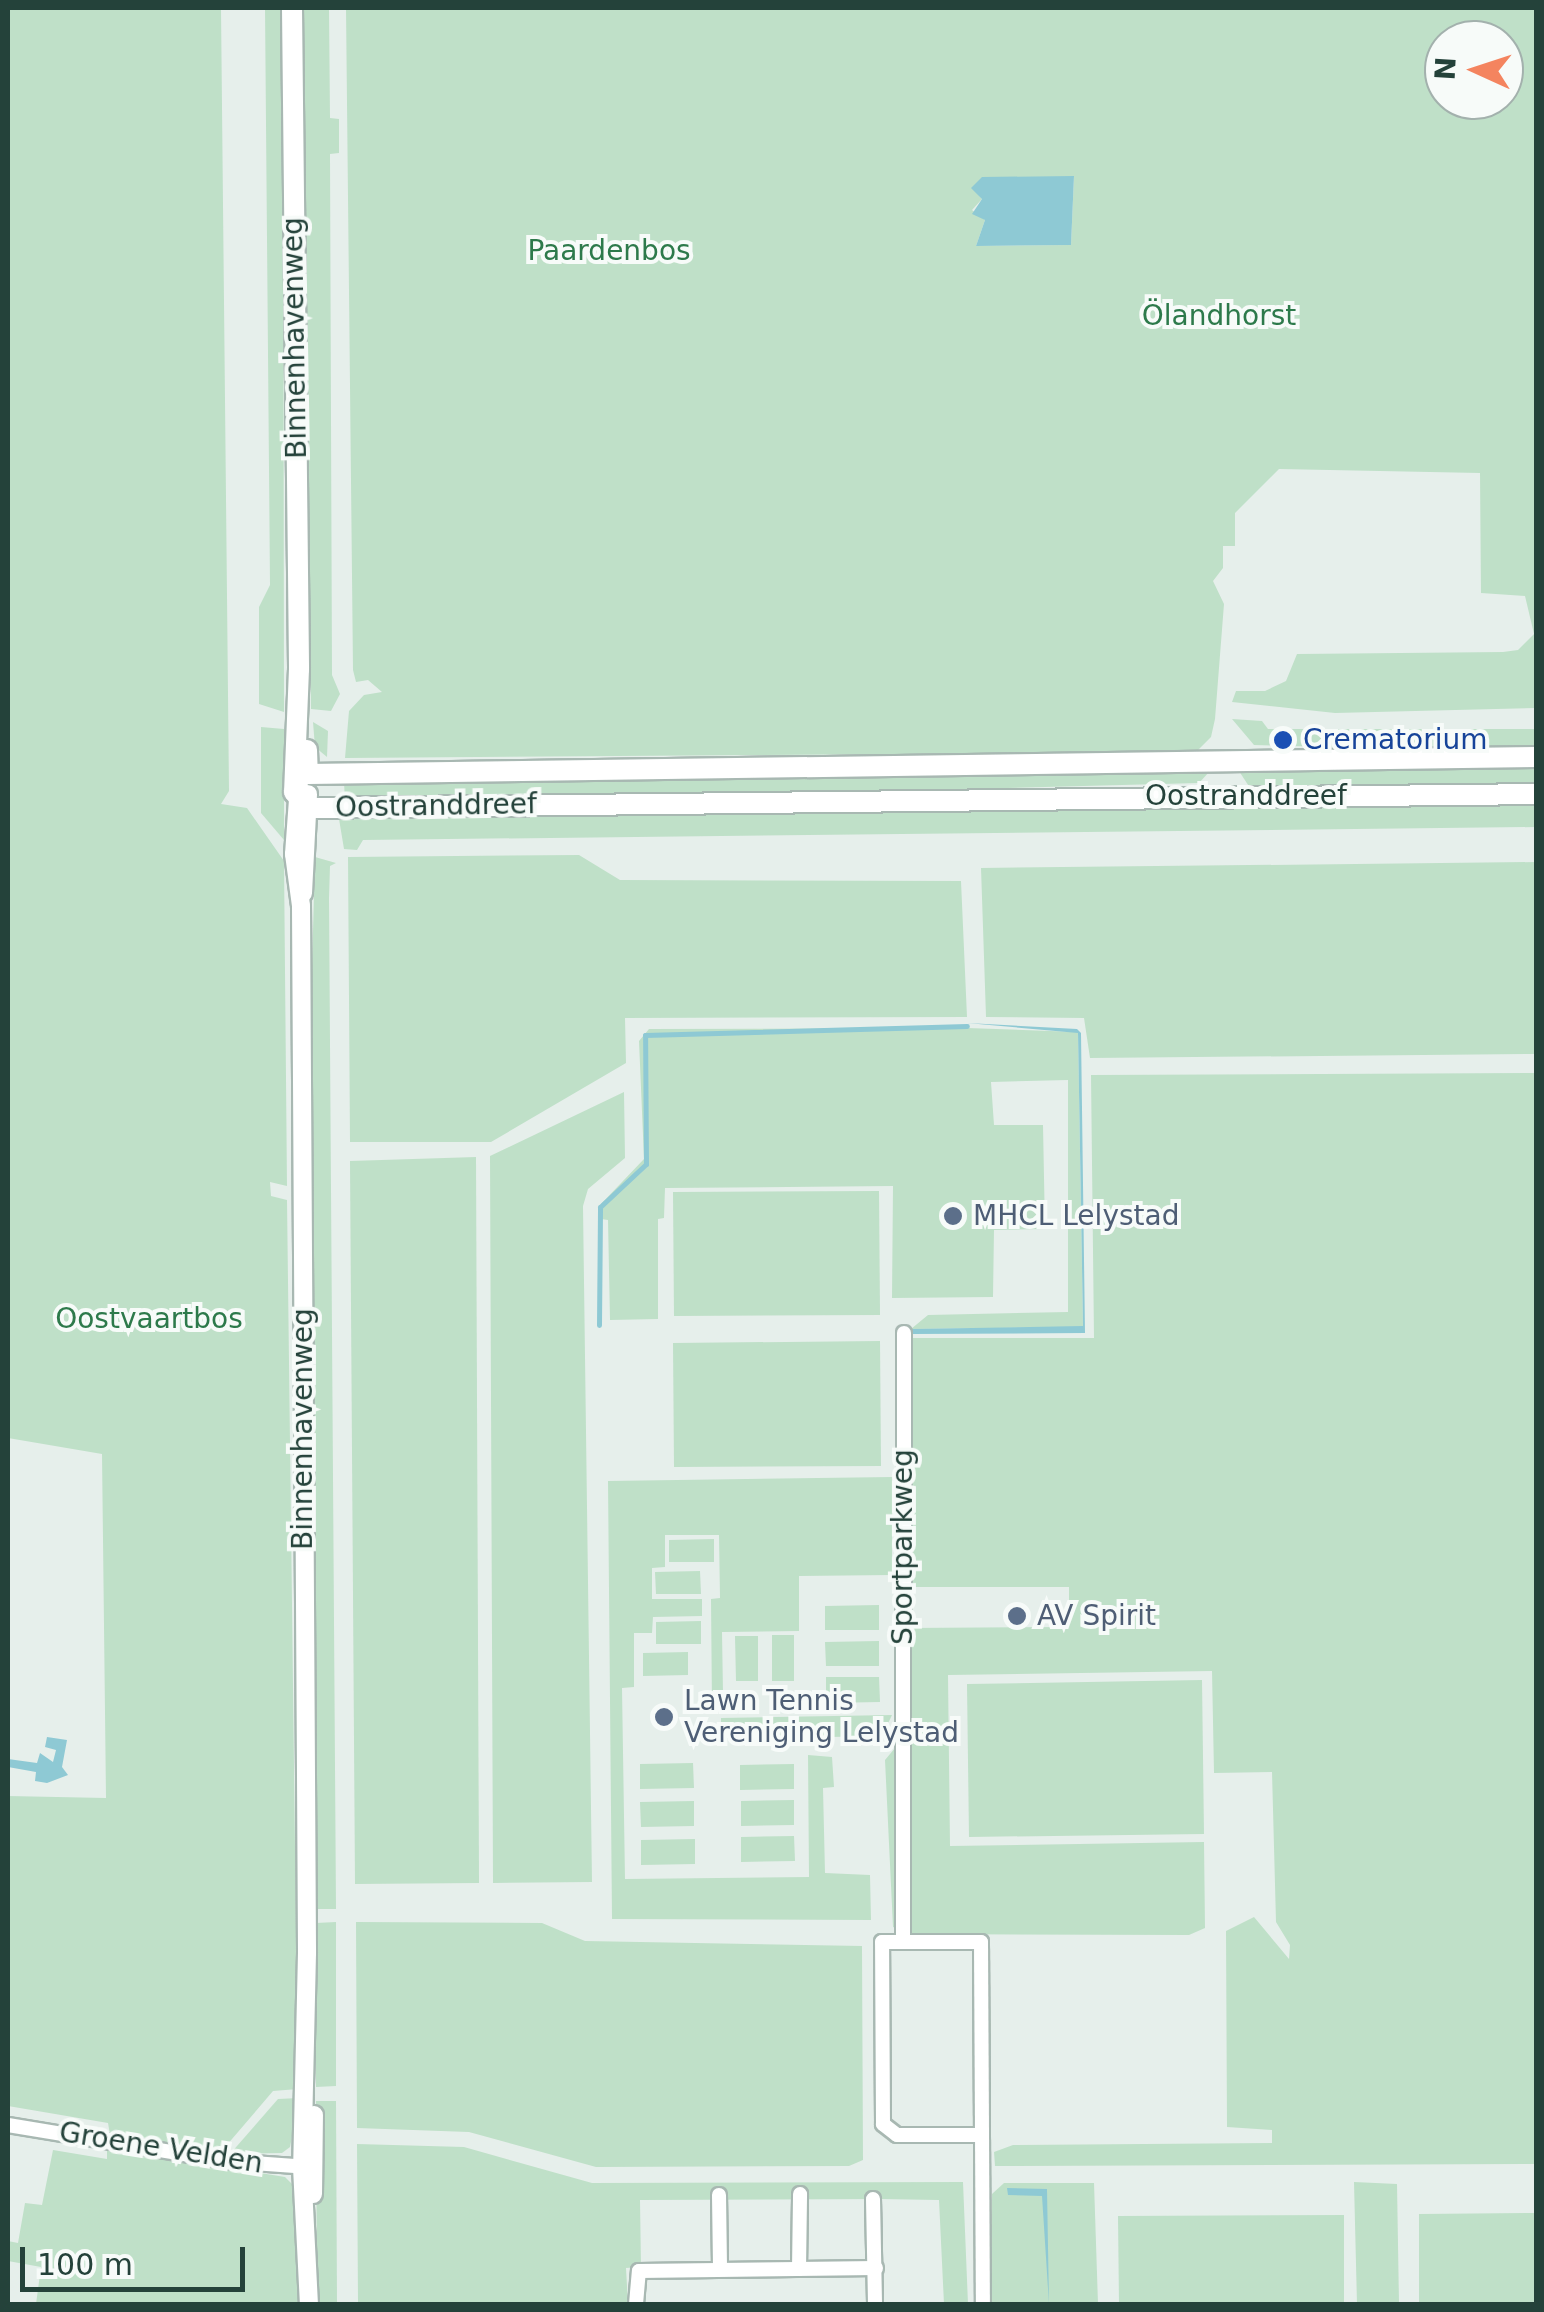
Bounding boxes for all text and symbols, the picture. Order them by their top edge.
north arrow [1424,20,1524,120]
text: N [1428,56,1463,81]
street label: Binnenhavenweg [276,217,314,459]
park label: Paardenbos [527,234,691,268]
park label: Ölandhorst [1142,299,1296,333]
place label: Crematorium [1303,723,1488,757]
marker: Crematorium [1272,729,1294,751]
street label: Oostranddreef [1145,779,1347,813]
street label: Oostranddreef [335,787,537,825]
place label: MHCL Lelystad [973,1199,1179,1233]
marker: MHCL Lelystad [942,1205,964,1227]
park label: Oostvaartbos [55,1302,243,1336]
street label: Binnenhavenweg [286,1308,320,1550]
street label: Sportparkweg [886,1449,920,1645]
place label: AV Spirit [1037,1599,1156,1633]
marker: AV Spirit [1006,1605,1028,1627]
place label: Lawn Tennis Vereniging Lelystad [684,1684,959,1750]
marker: Lawn Tennis Vereniging Lelystad [653,1706,675,1728]
street label: Groene Velden [57,2115,265,2181]
scale bar [25,2227,250,2289]
text: 100 m [37,2247,133,2282]

